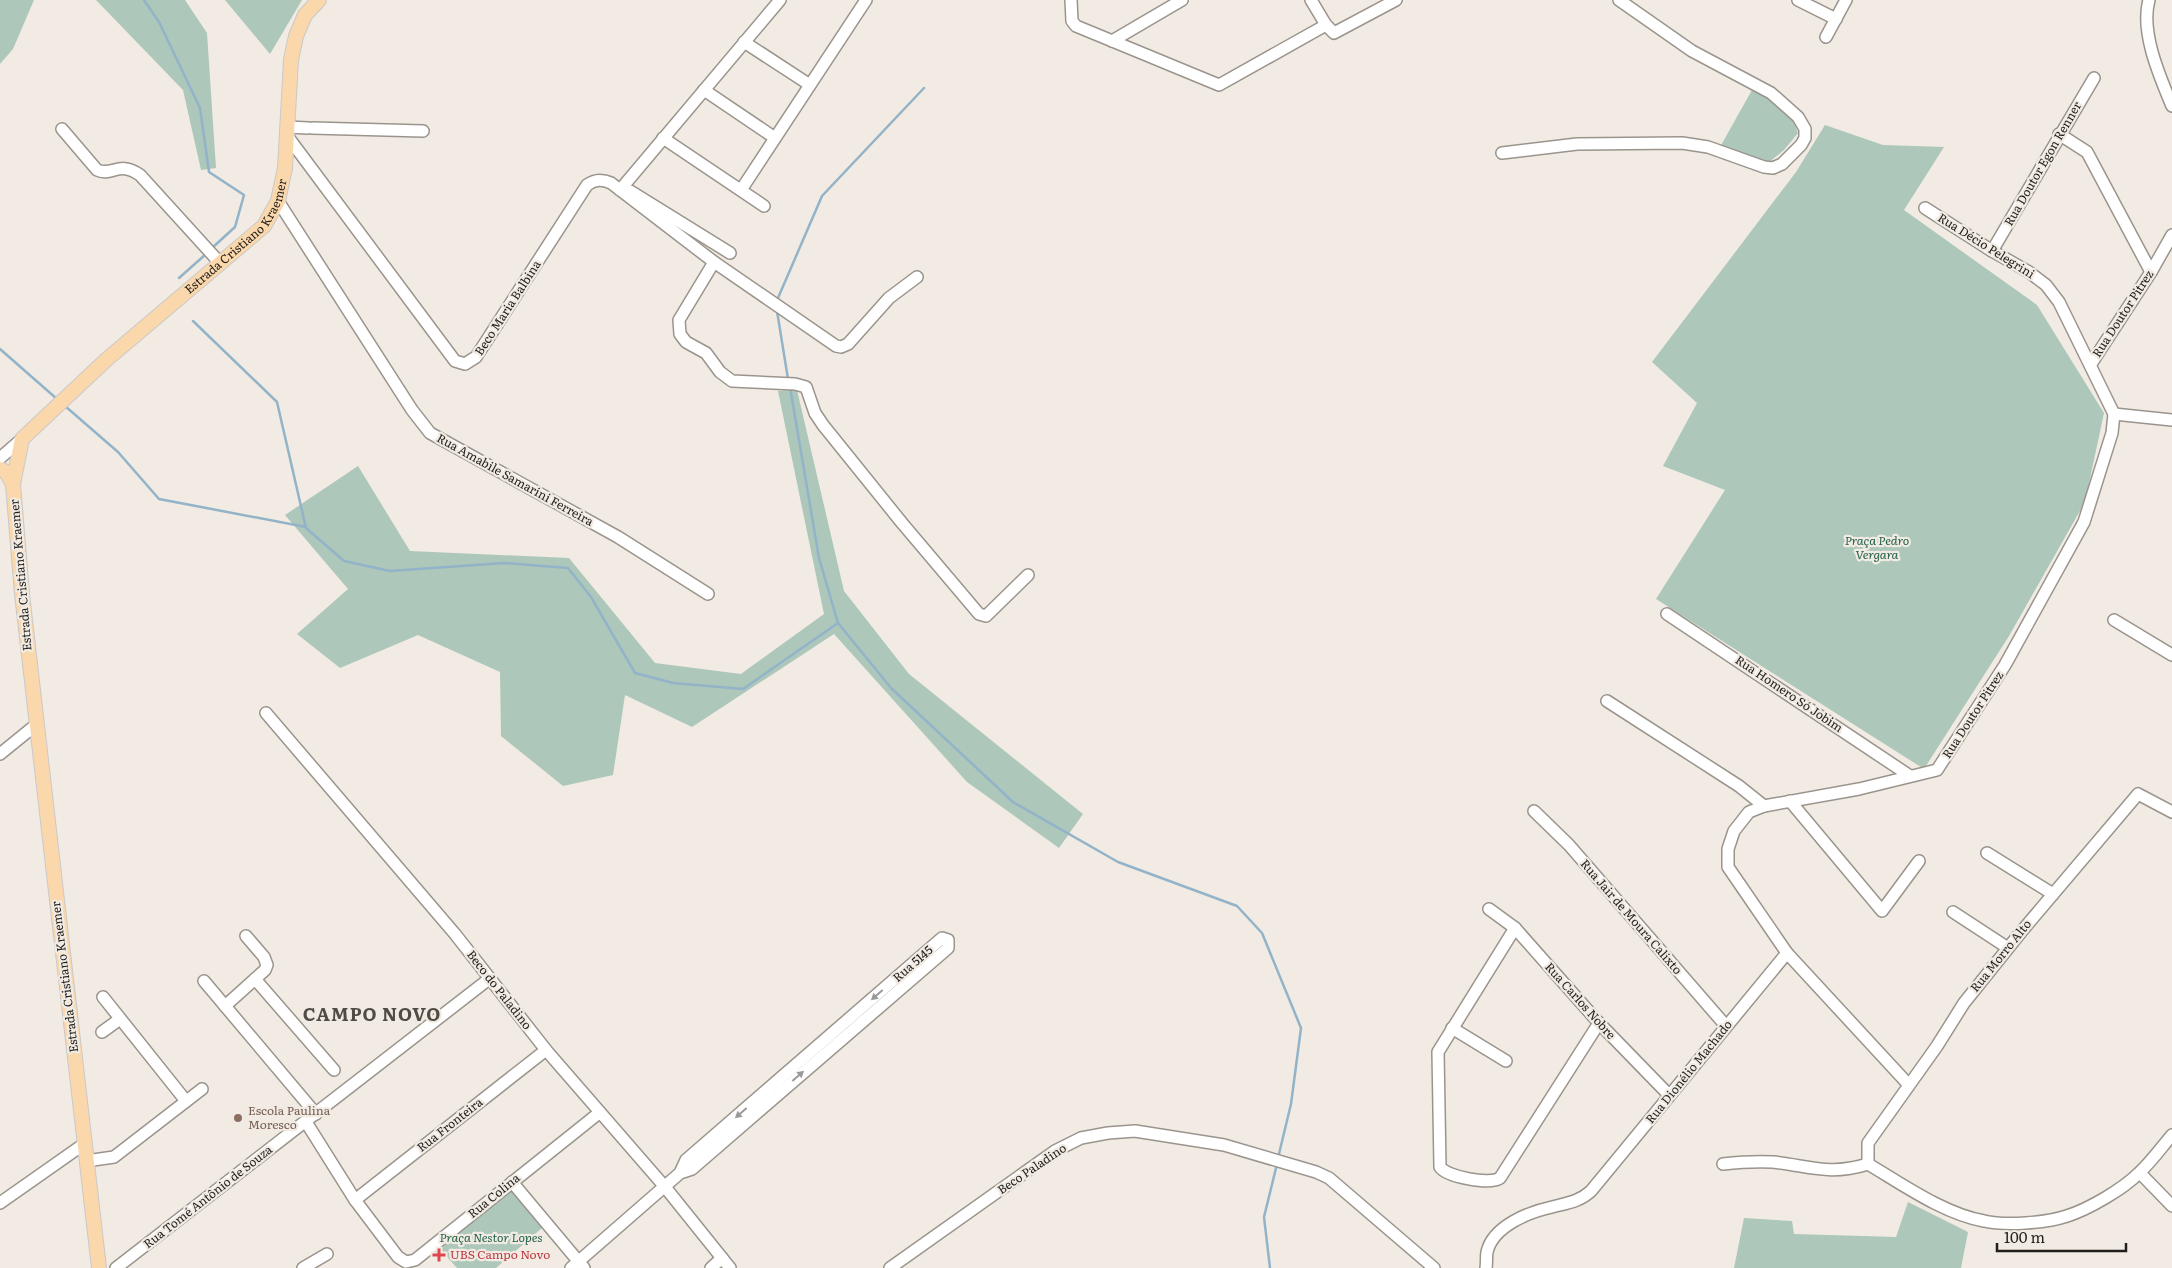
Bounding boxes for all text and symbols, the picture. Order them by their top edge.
street label: Rua Doutor Egon Renner [1999,98,2085,229]
street label: Estrada Cristiano Kraemer [180,177,291,298]
street label: Rua Décio Pelegrini [1935,208,2038,282]
street label: Beco Maria Balbina [470,256,545,359]
street label: Rua Doutor Pitrez [2087,266,2157,361]
street label: Rua Amabile Samarini Ferreira [434,428,598,530]
street label: Estrada Cristiano Kraemer [4,498,36,652]
park label: Praça Pedro Vergara [1845,531,1909,563]
street label: Rua Homero Só Jobim [1732,650,1847,736]
street label: Rua Doutor Pitrez [1937,667,2007,762]
street label: Rua Jair de Moura Calixto [1577,855,1687,978]
street label: Estrada Cristiano Kraemer [46,900,82,1054]
street label: Rua Morro Alto [1965,915,2035,995]
street label: Rua 5145 [888,941,936,986]
street label: Beco do Paladino [463,946,537,1033]
street label: Rua Carlos Nobre [1541,958,1620,1043]
one-way arrow [871,989,883,1001]
district label: CAMPO NOVO [303,1000,441,1027]
street label: Rua Dionélio Machado [1641,1016,1736,1127]
one-way arrow [791,1071,804,1082]
street label: Rua Fronteira [413,1092,486,1156]
place label: Escola Paulina Moresco [248,1101,331,1133]
one-way arrow [735,1107,747,1118]
marker: Escola Paulina Moresco [232,1112,244,1124]
street label: Beco Paladino [993,1138,1070,1198]
street label: Rua Tomé Antônio de Souza [139,1140,276,1252]
street label: Rua Colina [463,1168,524,1222]
scale bar [1997,1220,2126,1252]
text: 100 m [2004,1225,2045,1248]
park label: Praça Nestor Lopes [439,1228,543,1246]
place label: UBS Campo Novo [450,1245,550,1263]
marker: UBS Campo Novo [432,1248,446,1262]

